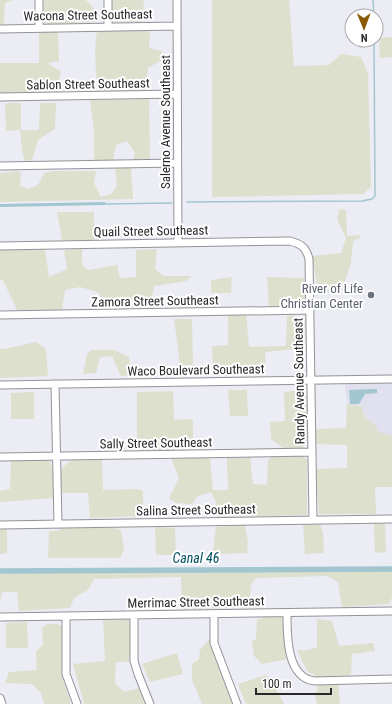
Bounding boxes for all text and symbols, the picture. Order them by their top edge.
street label: Wacona Street Southeast [23,6,153,24]
north arrow [344,8,384,48]
text: N [360,31,368,44]
street label: Salerno Avenue Southeast [158,55,173,189]
street label: Sablon Street Southeast [26,75,150,93]
street label: Quail Street Southeast [94,222,209,239]
place label: River of Life Christian Center [280,281,363,311]
marker: River of Life Christian Center [366,290,376,300]
street label: Zamora Street Southeast [91,292,219,310]
street label: Randy Avenue Southeast [290,318,308,444]
street label: Waco Boulevard Southeast [127,361,265,379]
street label: Sally Street Southeast [100,435,213,451]
street label: Salina Street Southeast [136,501,256,519]
water label: Canal 46 [172,550,220,566]
street label: Merrimac Street Southeast [127,593,265,611]
scale bar [256,670,331,696]
text: 100 m [262,677,292,691]

